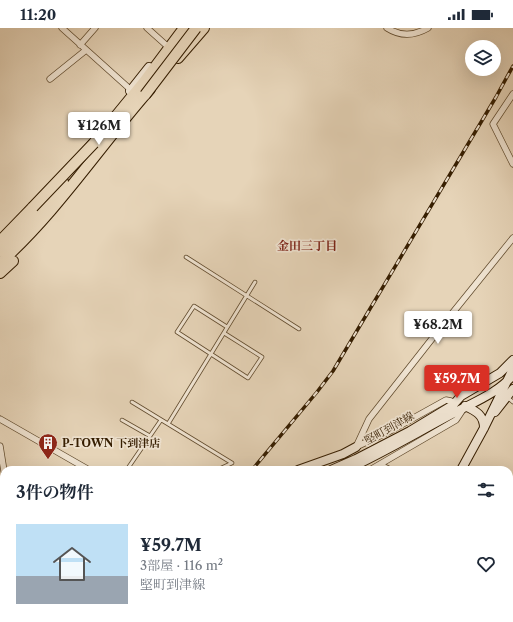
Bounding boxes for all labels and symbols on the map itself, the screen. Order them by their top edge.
pin: ¥126M [71,112,127,146]
district label: 金田三丁目 [277,238,337,253]
pin: ¥68.2M [405,311,471,345]
pin: ¥59.7M [424,365,490,399]
street label: 堅町到津線 [362,409,416,447]
building icon: P-TOWN 下到津店 [37,432,59,460]
place label: P-TOWN 下到津店 [62,436,160,450]

